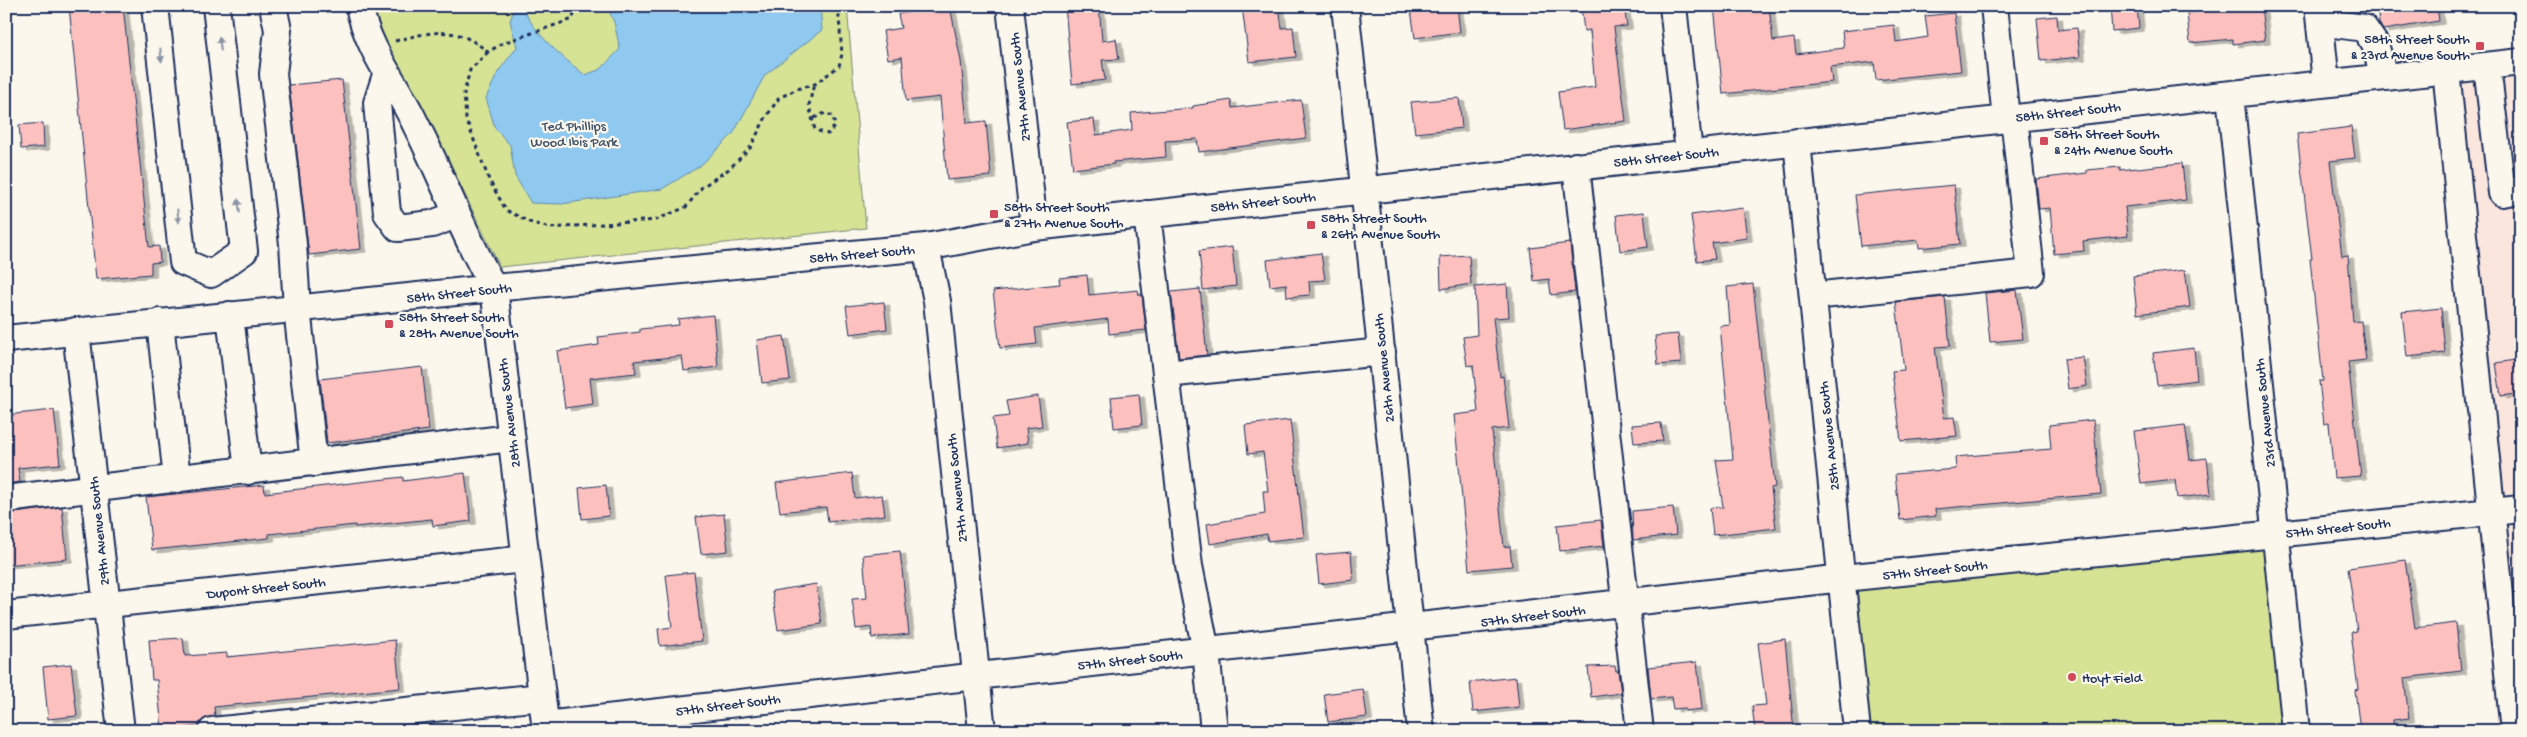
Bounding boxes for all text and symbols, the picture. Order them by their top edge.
street label: 27th Avenue South [1007,31,1036,142]
place label: 58th Street South & 23rd Avenue South [2351,32,2470,65]
one-way arrow [216,36,224,52]
marker: 58th Street South & 23rd Avenue South [2474,40,2486,52]
one-way arrow [157,47,165,63]
street label: 58th Street South [2015,99,2122,127]
park label: Ted Phillips Wood Ibis Park [531,119,619,152]
place label: 58th Street South & 24th Avenue South [2054,127,2173,160]
marker: 58th Street South & 24th Avenue South [2038,135,2050,147]
street label: 58th Street South [1613,144,1720,172]
street label: 58th Street South [1210,189,1317,217]
one-way arrow [235,197,243,213]
place label: 58th Street South & 27th Avenue South [1004,200,1124,233]
marker: 58th Street South & 27th Avenue South [988,208,1000,220]
one-way arrow [174,209,182,225]
place label: 58th Street South & 26th Avenue South [1321,211,1441,244]
marker: 58th Street South & 26th Avenue South [1305,219,1317,231]
street label: 58th Street South [809,242,916,269]
street label: 58th Street South [406,280,513,308]
place label: 58th Street South & 28th Avenue South [399,310,519,343]
street label: 26th Avenue South [1371,312,1400,423]
marker: 58th Street South & 28th Avenue South [383,318,395,330]
street label: 28th Avenue South [495,357,526,468]
street label: 23rd Avenue South [2252,357,2281,468]
street label: 25th Avenue South [1816,380,1845,491]
street label: 27th Avenue South [944,432,973,543]
street label: 29th Avenue South [86,475,115,586]
street label: 57th Street South [2285,515,2392,543]
street label: 57th Street South [1882,557,1989,585]
street label: Dupont Street South [205,575,327,604]
street label: 57th Street South [1480,603,1587,632]
street label: 57th Street South [1077,647,1184,675]
marker: Hoyt Field [2066,671,2078,683]
place label: Hoyt Field [2082,671,2144,688]
street label: 57th Street South [675,692,782,721]

